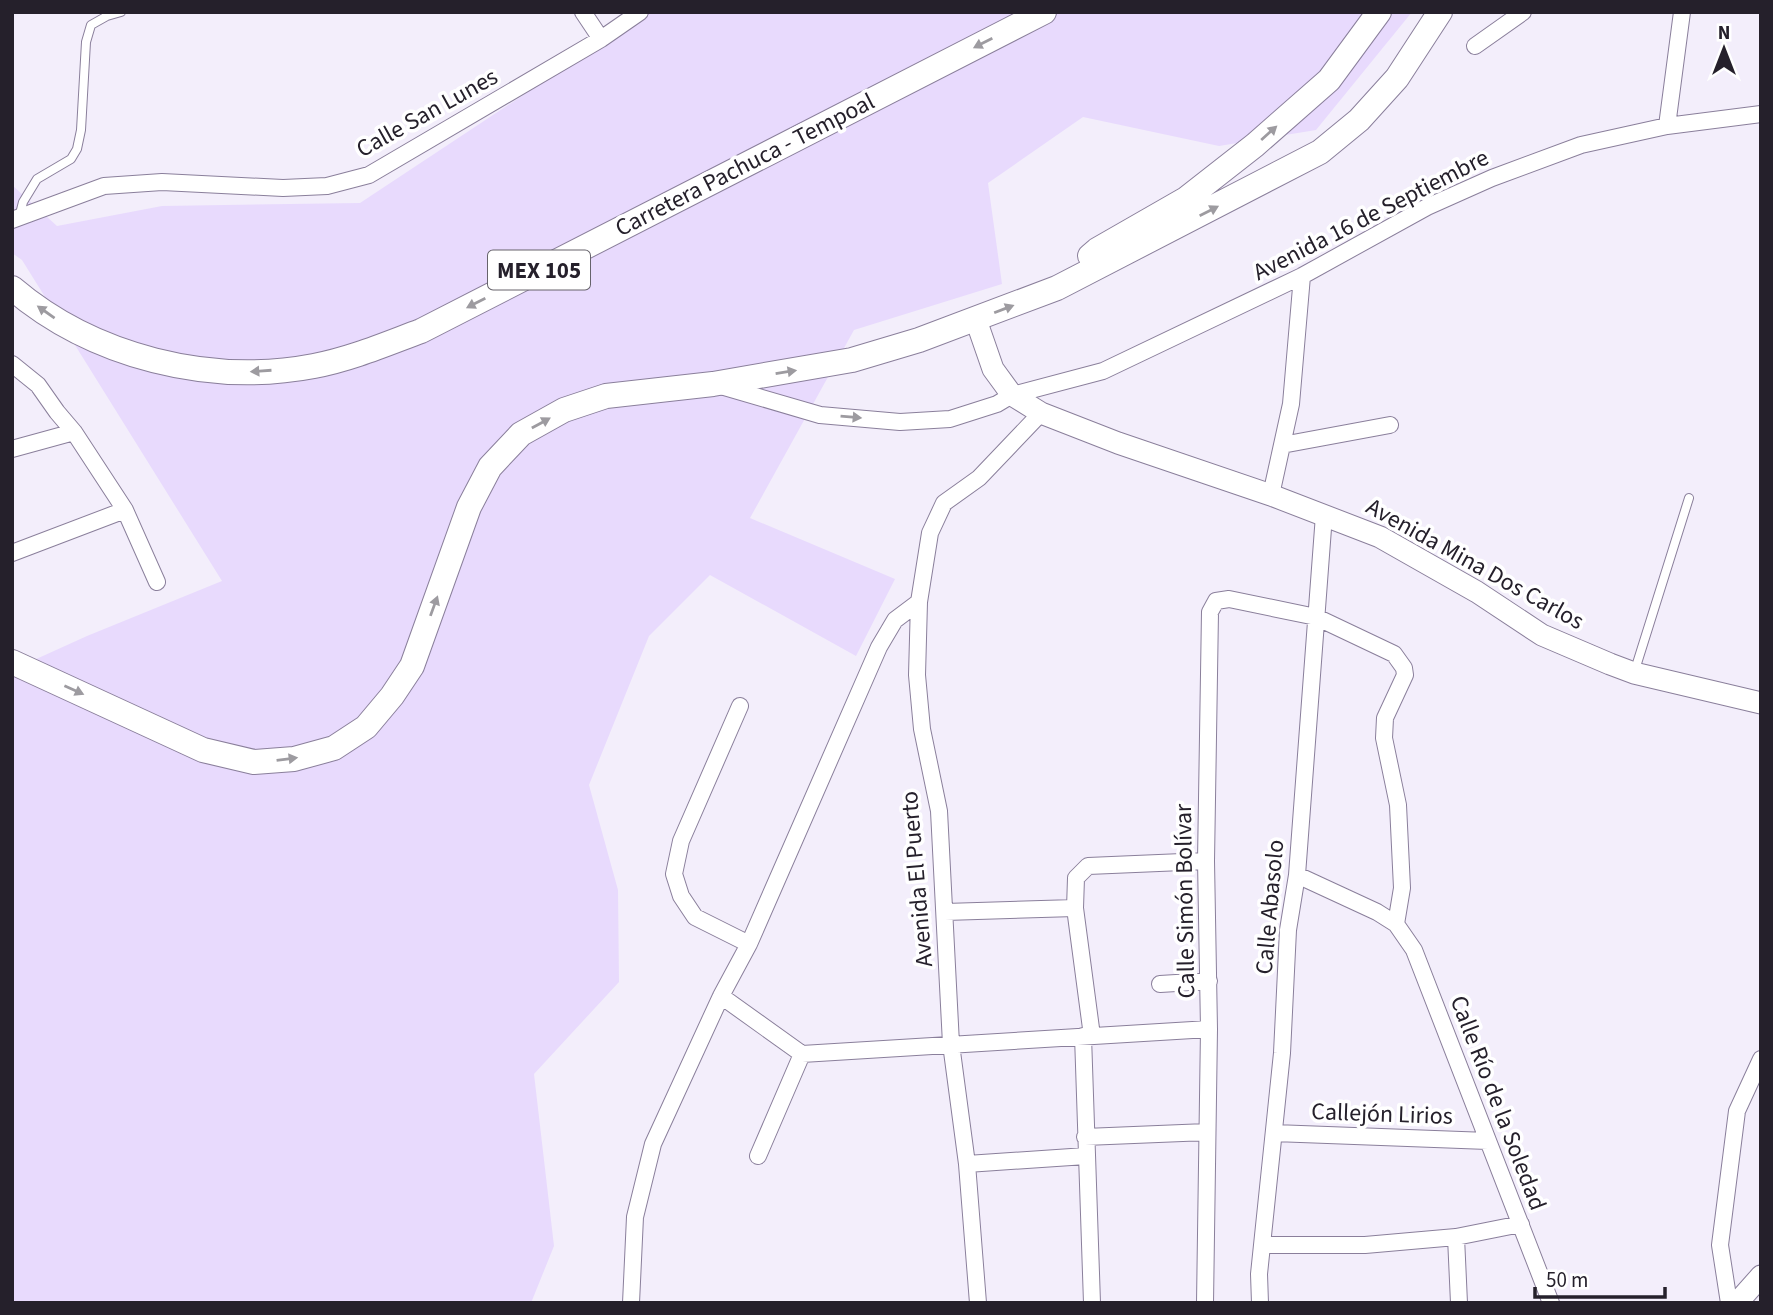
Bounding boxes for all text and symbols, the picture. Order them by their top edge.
north arrow [1689,14,1759,84]
text: N [1718,20,1730,47]
one-way arrow [973,37,993,48]
street label: Calle San Lunes [350,60,504,166]
street label: Carretera Pachuca - Tempoal [609,84,881,246]
one-way arrow [1260,125,1277,141]
street label: Avenida 16 de Septiembre [1247,140,1495,290]
one-way arrow [1199,205,1219,216]
road number: MEX 105 [488,250,590,290]
one-way arrow [466,297,486,309]
one-way arrow [994,303,1015,314]
one-way arrow [36,306,55,319]
one-way arrow [250,366,272,377]
one-way arrow [775,366,797,377]
one-way arrow [840,412,862,423]
one-way arrow [532,417,551,429]
street label: Avenida Mina Dos Carlos [1360,489,1590,639]
one-way arrow [429,595,440,616]
one-way arrow [64,685,85,696]
one-way arrow [276,754,298,765]
street label: Avenida El Puerto [892,790,942,968]
street label: Calle Simón Bolívar [1166,803,1204,999]
street label: Calle Abasolo [1247,838,1293,976]
street label: Calle Río de la Soledad [1441,990,1555,1216]
street label: Callejón Lirios [1311,1094,1453,1134]
scale bar [1535,1256,1664,1300]
text: 50 m [1546,1265,1588,1295]

